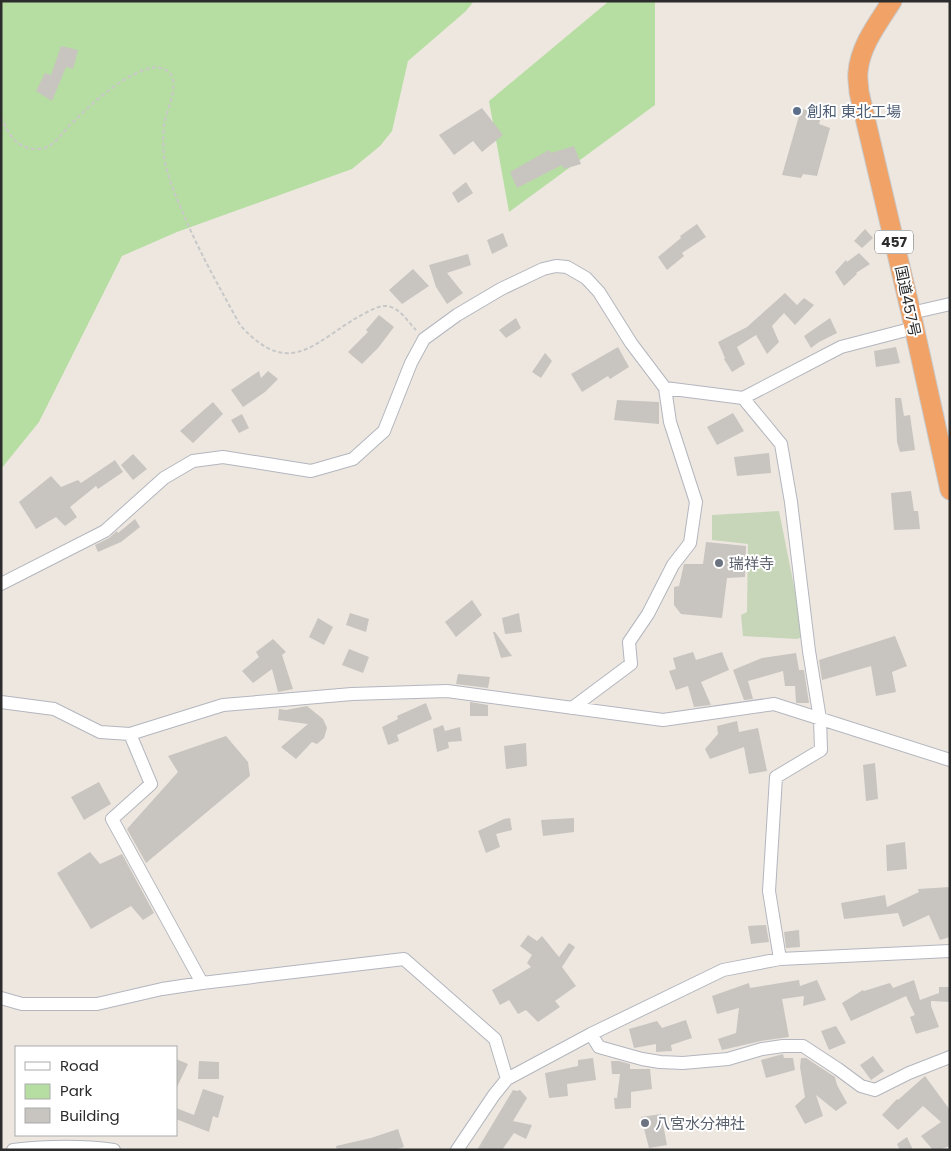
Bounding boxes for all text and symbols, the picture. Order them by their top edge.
place label: 創和 東北工場 [807,101,901,122]
marker: 創和 東北工場 [791,105,803,117]
road number: 457 [875,230,913,253]
street label: 国道457号 [890,264,926,338]
place label: 瑞祥寺 [729,553,774,574]
marker: 瑞祥寺 [713,557,725,569]
legend [15,1046,178,1136]
text: Road [60,1055,99,1076]
text: Park [60,1080,92,1101]
text: Building [60,1105,120,1126]
place label: 八宮水分神社 [655,1113,745,1134]
marker: 八宮水分神社 [639,1117,651,1129]

